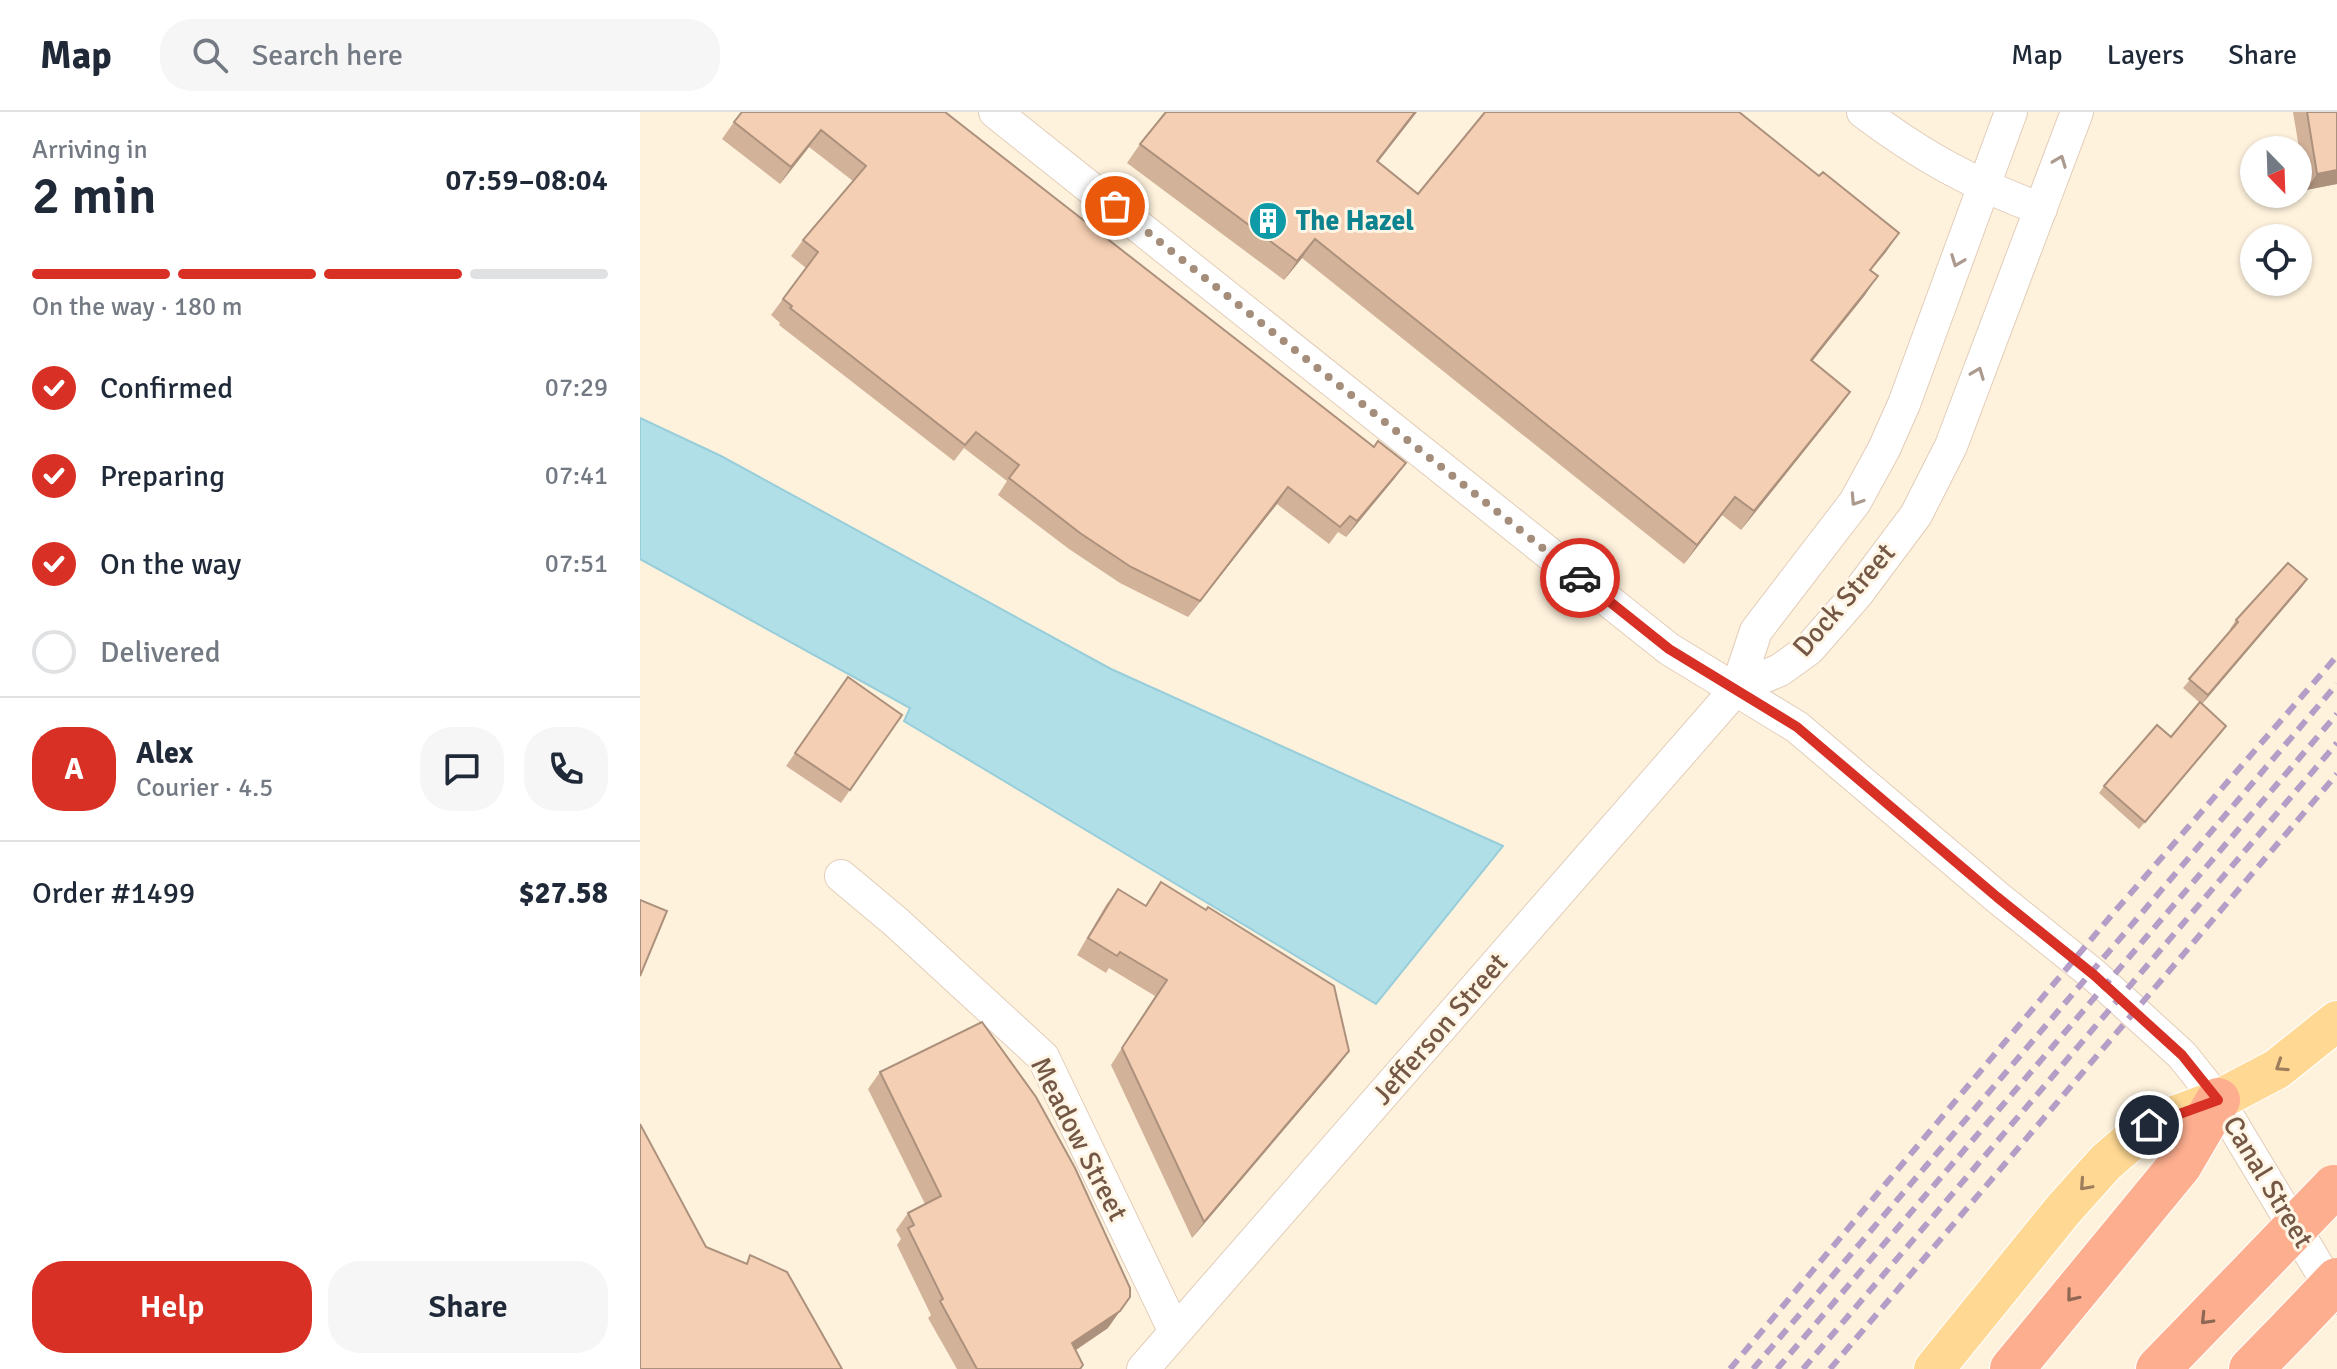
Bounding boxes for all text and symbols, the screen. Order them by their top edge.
search box [160,19,720,91]
text: Map [40,32,112,79]
icon: search [188,33,232,77]
text: Search here [252,37,403,74]
text: Map [2011,38,2063,72]
text: Layers [2107,38,2184,72]
text: Share [2228,38,2297,72]
text: Arriving in [32,134,148,166]
north arrow [2240,136,2312,208]
map controls [2240,136,2312,296]
one-way arrow [2050,155,2067,169]
text: 07:59–08:04 [445,162,608,199]
text: 2 min [32,164,157,228]
pin [1081,172,1149,240]
icon: bag [1093,184,1137,228]
building icon: The Hazel [1247,200,1289,242]
place label: The Hazel [1296,204,1414,238]
button: locate [2240,224,2312,296]
one-way arrow [1950,253,1967,267]
text: On the way · 180 m [32,291,242,323]
icon: check [32,366,76,410]
one-way arrow [1968,367,1985,381]
text: Confirmed [100,370,233,407]
text: 07:29 [545,372,608,404]
icon: check [32,454,76,498]
text: Preparing [100,458,225,495]
text: 07:41 [545,460,608,492]
one-way arrow [1851,491,1866,506]
street label: Dock Street [1786,536,1903,664]
courier [1540,538,1620,618]
icon: check [32,542,76,586]
text: On the way [100,546,241,583]
text: 07:51 [545,548,608,580]
icon: car [1558,556,1602,600]
text: Delivered [100,634,221,671]
button: chat [420,727,504,811]
button: phone [524,727,608,811]
text: Alex [136,735,193,772]
text: A [64,751,84,788]
text: Courier · 4.5 [136,772,273,804]
text: Order #1499 [32,875,195,912]
text: $27.58 [518,875,608,912]
street label: Jefferson Street [1365,946,1515,1112]
street label: Meadow Street [1023,1051,1135,1227]
one-way arrow [2275,1056,2290,1071]
pin [2115,1091,2183,1159]
icon: home [2127,1103,2171,1147]
street label: Canal Street [2215,1110,2321,1254]
one-way arrow [2080,1176,2095,1191]
button: Help [32,1261,312,1353]
button: Share [328,1261,608,1353]
one-way arrow [2067,1287,2081,1302]
one-way arrow [2201,1310,2216,1324]

